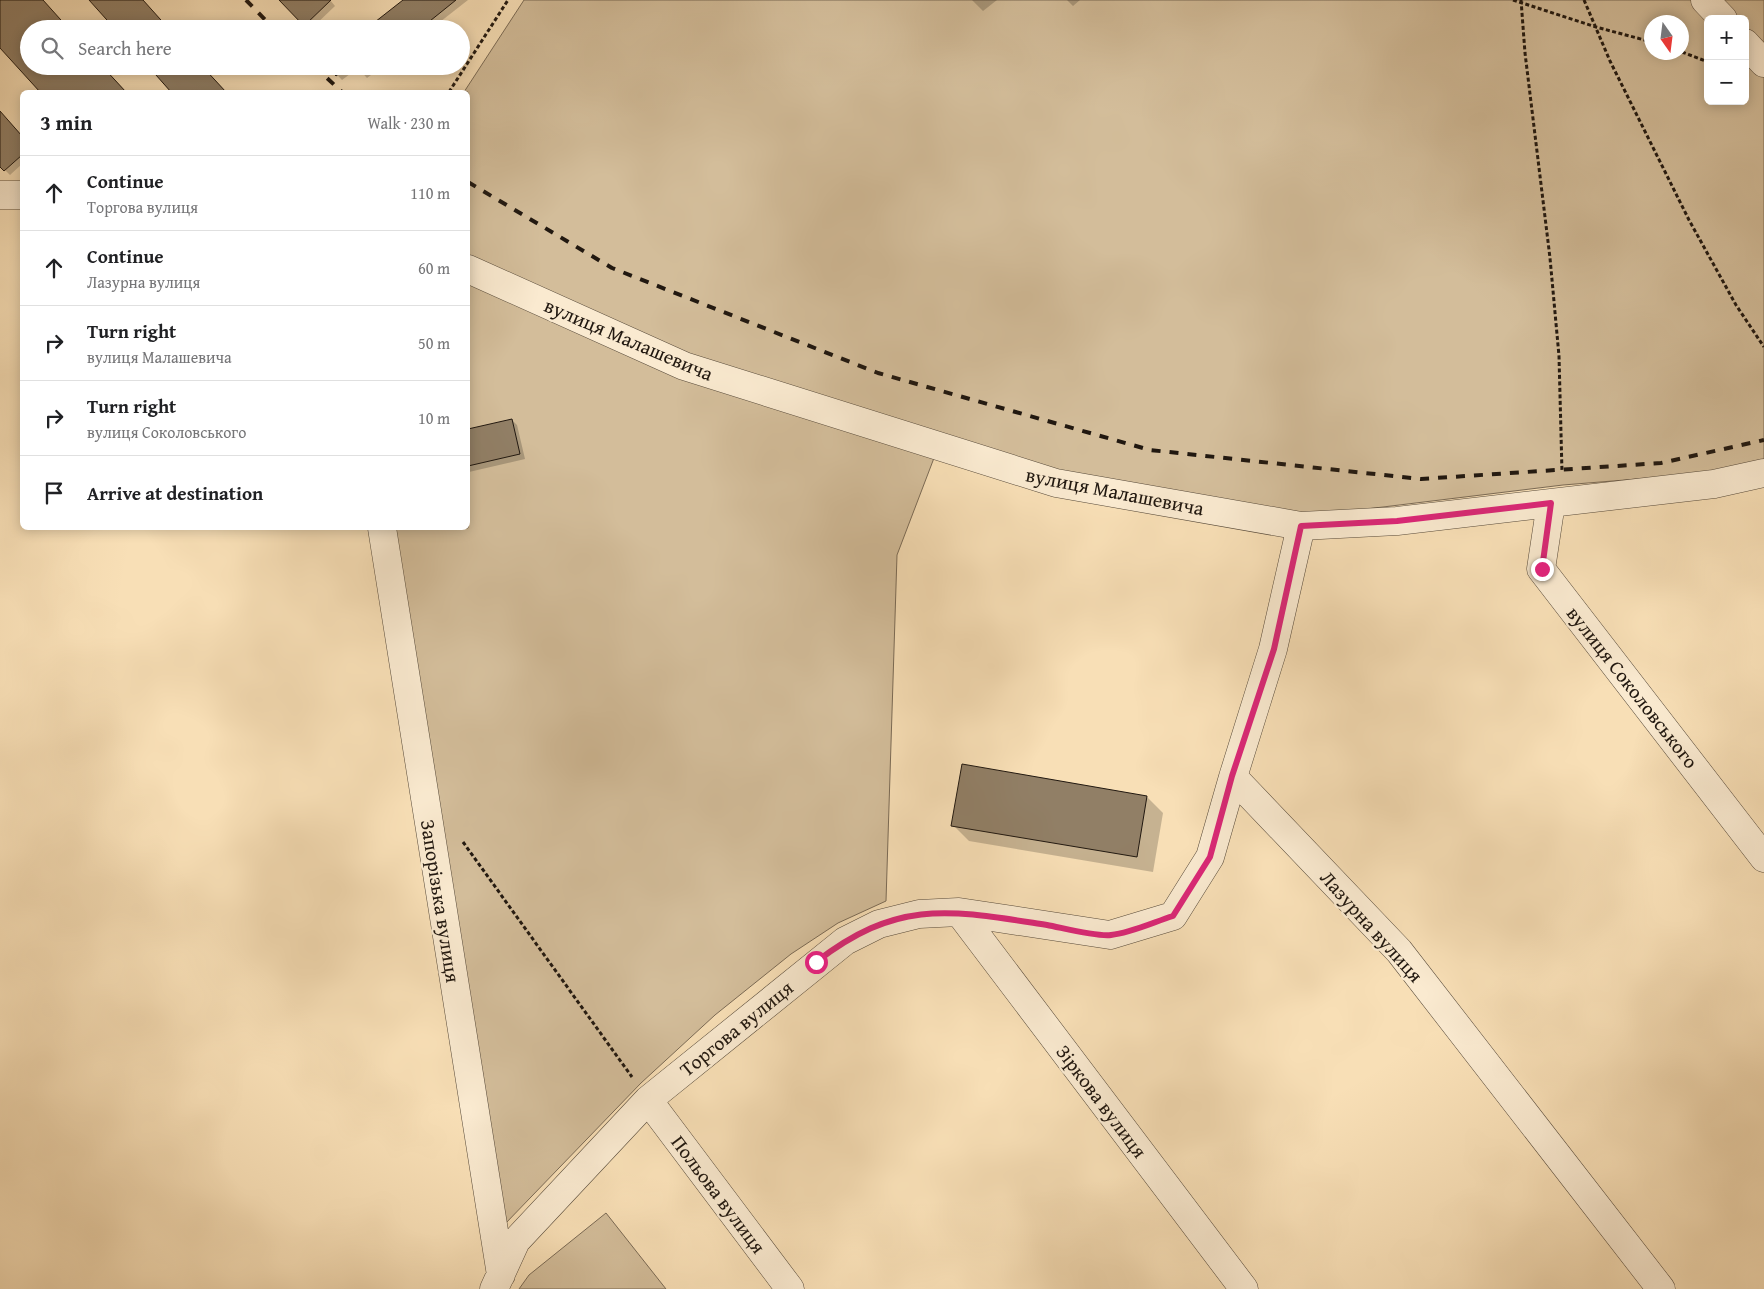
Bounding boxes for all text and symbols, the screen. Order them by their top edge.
north arrow [1644,15,1689,60]
map controls [1704,15,1749,105]
button: + [1704,15,1749,60]
search box [20,20,470,75]
icon: search [38,34,66,62]
text: Search here [78,34,172,62]
button: − [1704,60,1749,105]
text: 3 min [40,107,92,138]
text: Walk · 230 m [367,111,450,135]
text: Continue [87,167,164,195]
icon: ahead [40,179,68,207]
text: 110 m [410,181,450,205]
text: Торгова вулиця [87,195,198,219]
text: Continue [87,242,164,270]
icon: ahead [40,254,68,282]
text: 60 m [418,256,450,280]
text: Лазурна вулиця [87,270,200,294]
street label: вулиця Малашевича [540,290,718,388]
text: Turn right [87,317,176,345]
icon: right [40,329,68,357]
text: 50 m [418,331,450,355]
text: вулиця Малашевича [87,345,232,369]
text: Turn right [87,392,176,420]
icon: right [40,404,68,432]
text: 10 m [418,406,450,430]
text: вулиця Соколовського [87,420,246,444]
street label: вулиця Малашевича [1023,460,1207,523]
icon: arrive [40,479,68,507]
text: Arrive at destination [87,479,263,507]
route end [1531,558,1554,581]
street label: вулиця Соколовського [1560,600,1706,774]
street label: Запорізька вулиця [414,817,468,985]
street label: Лазурна вулиця [1314,864,1430,988]
route start [805,951,828,974]
street label: Торгова вулиця [673,973,799,1083]
street label: Зіркова вулиця [1050,1038,1154,1164]
street label: Польова вулиця [665,1129,773,1259]

